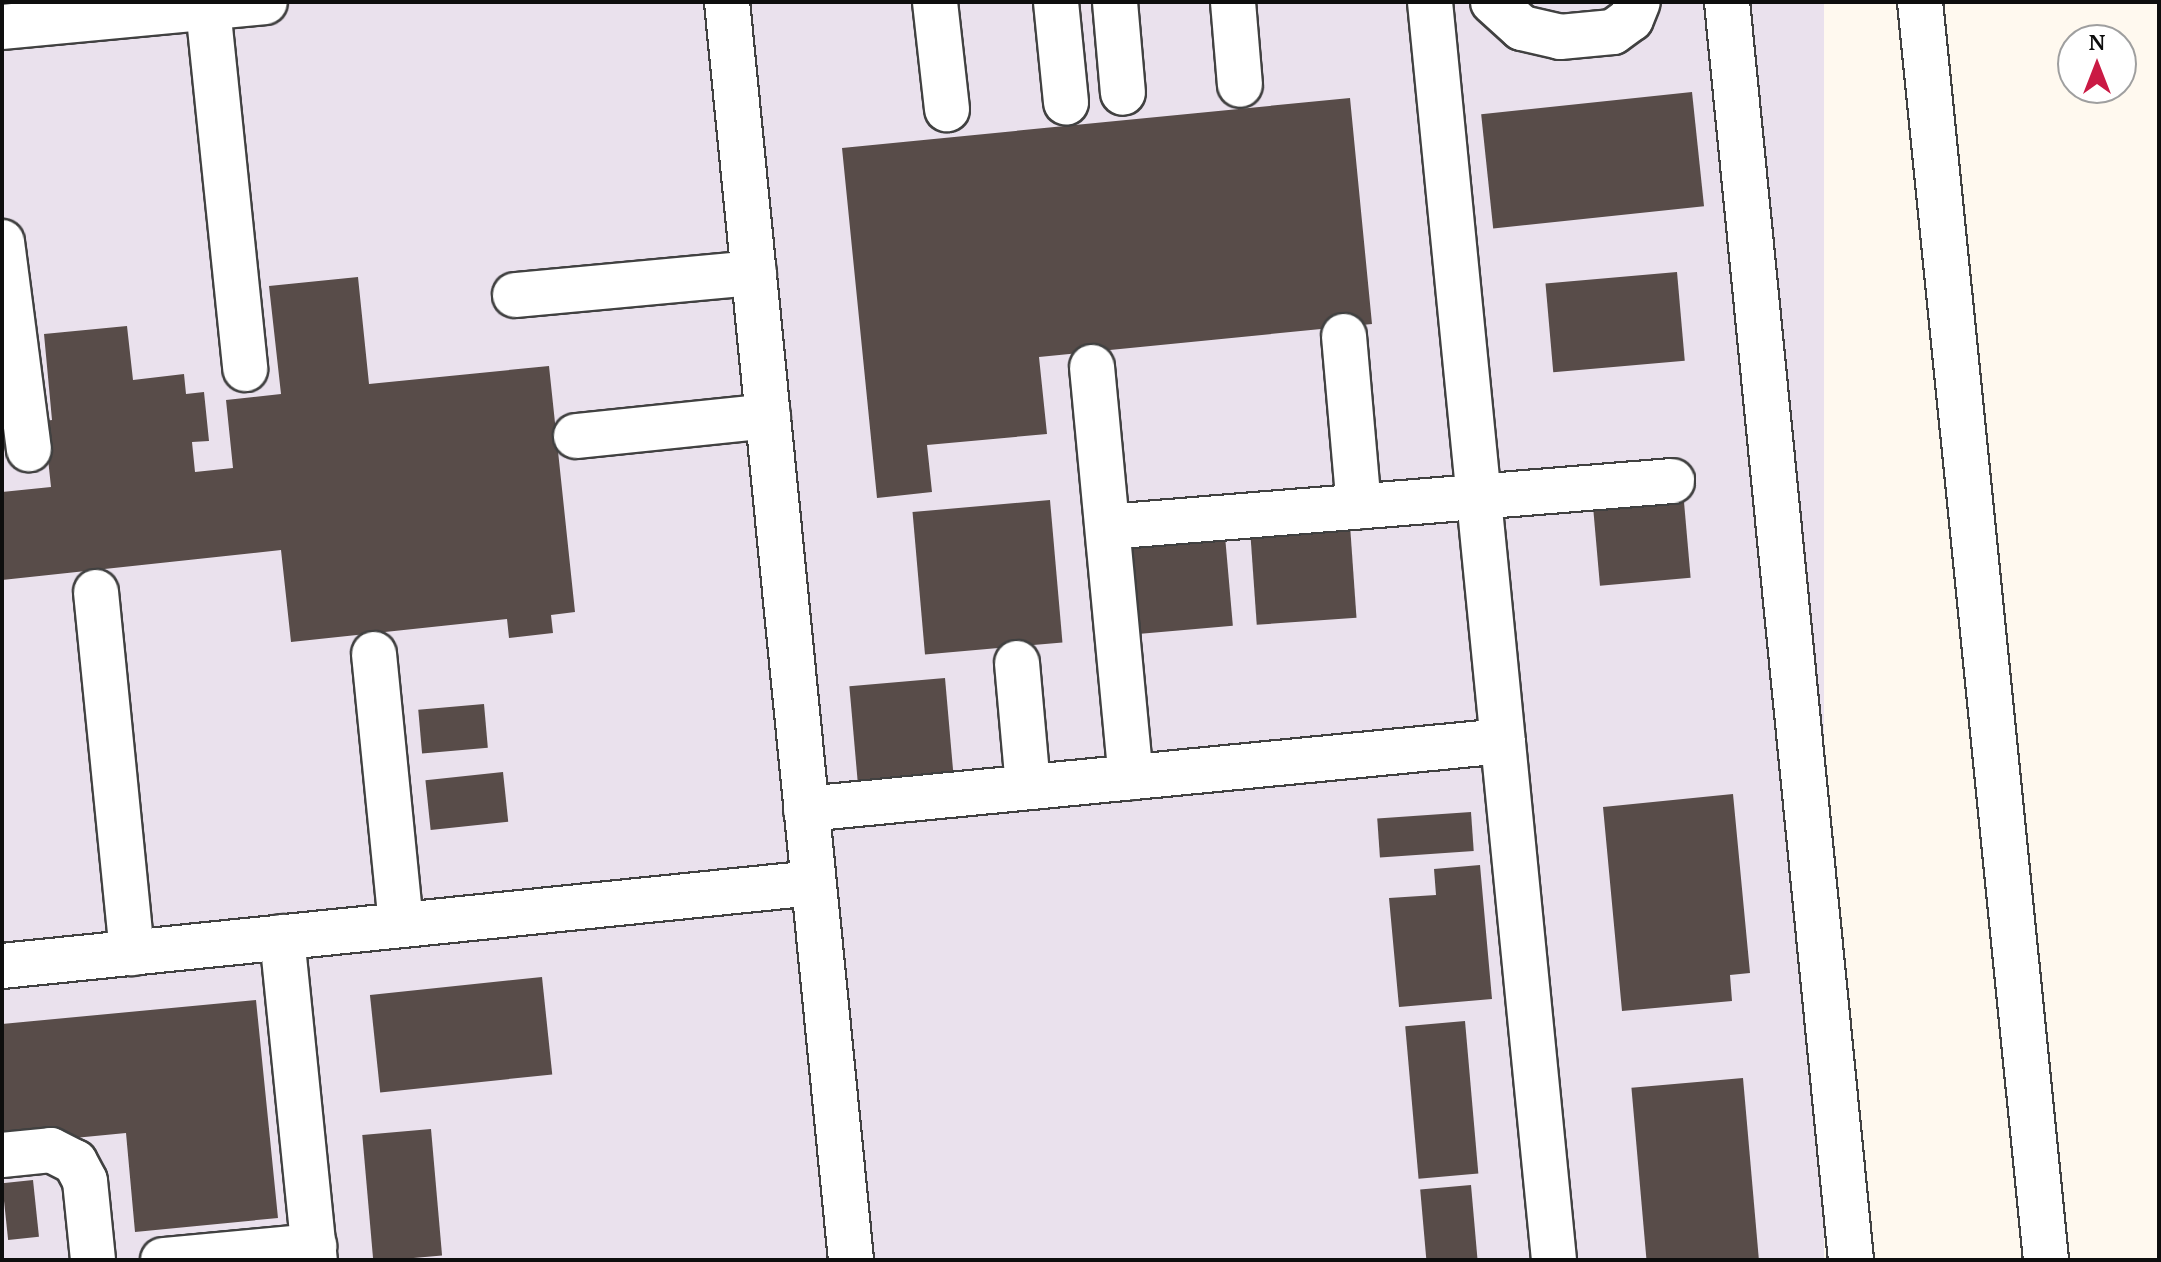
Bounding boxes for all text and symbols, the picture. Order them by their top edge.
north arrow [2057,24,2137,104]
text: N [2089,27,2105,56]

